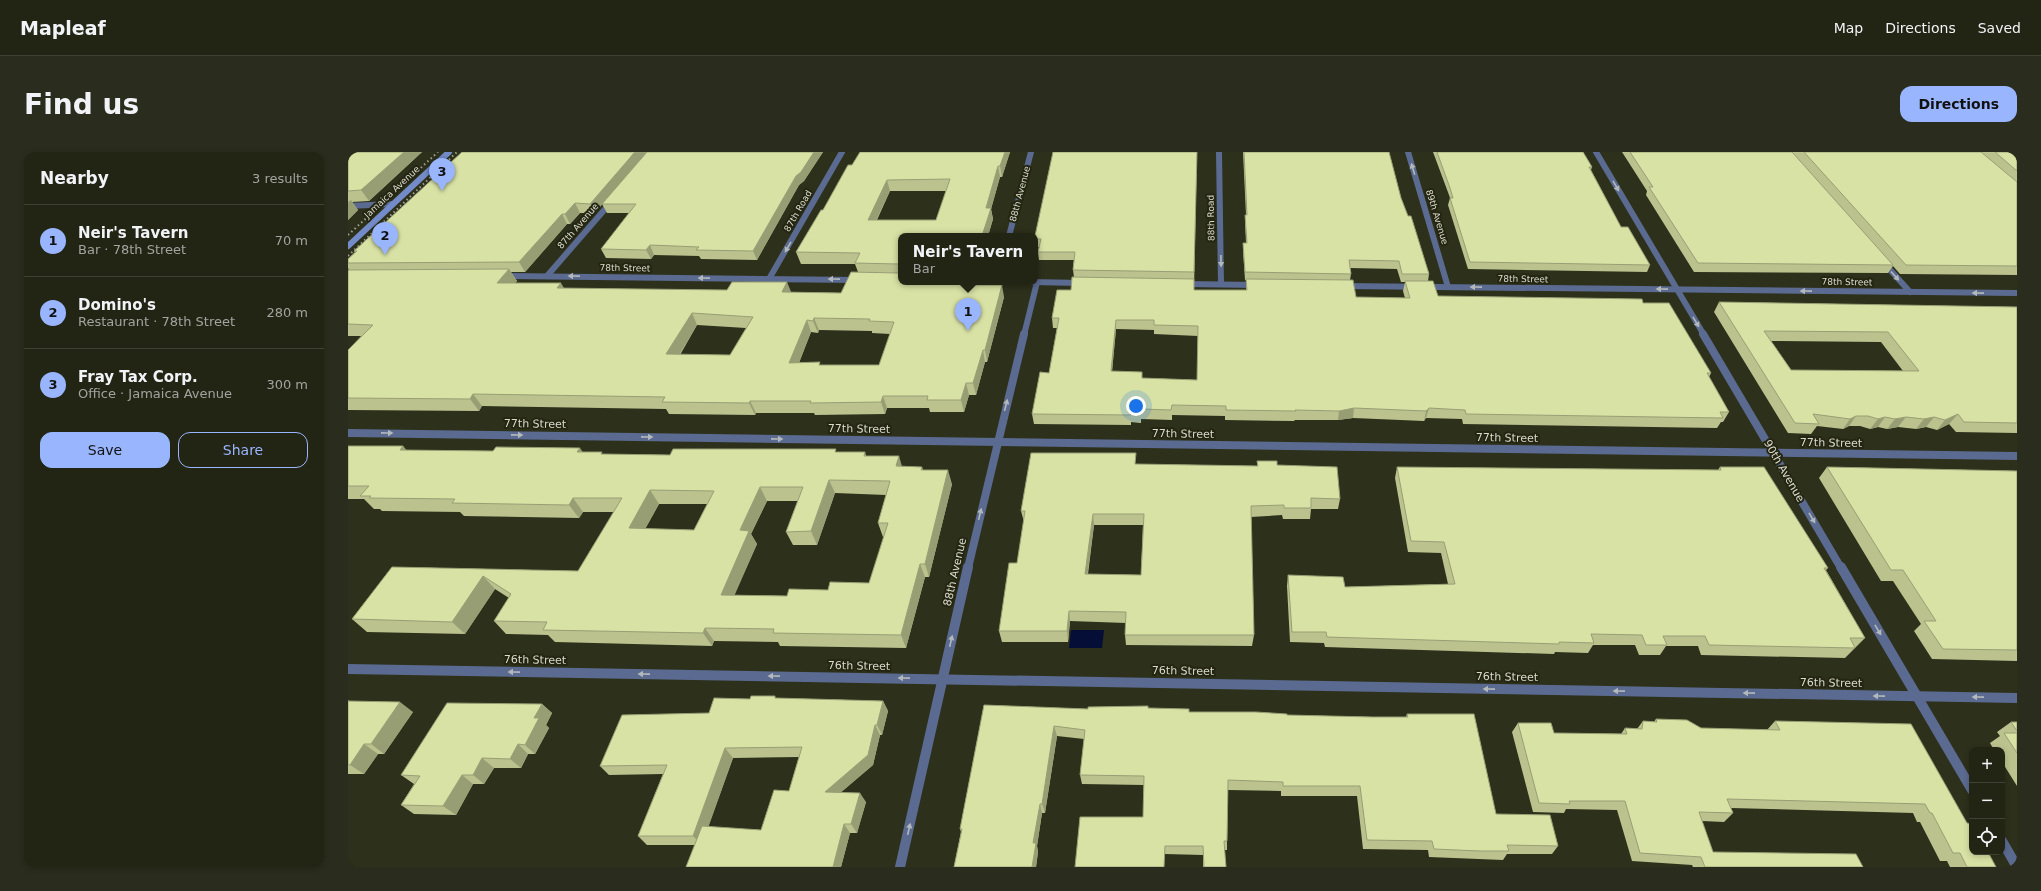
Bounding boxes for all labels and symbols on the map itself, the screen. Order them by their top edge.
pin: 3 [429,158,455,191]
one-way arrow [1410,163,1416,175]
street label: Jamaica Avenue [362,164,422,221]
street label: 88th Avenue [1008,165,1032,223]
one-way arrow [1613,180,1620,192]
street label: 89th Avenue [1424,188,1450,246]
street label: 87th Road [782,189,814,233]
street label: 88th Road [1206,195,1216,241]
street label: 87th Avenue [556,201,601,251]
pin: 2 [372,222,398,255]
one-way arrow [784,241,791,253]
one-way arrow [1217,255,1224,267]
street label: 78th Street [599,263,651,273]
one-way arrow [1890,271,1899,280]
one-way arrow [567,273,580,279]
street label: 78th Street [1497,274,1549,284]
one-way arrow [697,275,710,281]
one-way arrow [828,276,840,283]
street label: 78th Street [1821,277,1873,287]
one-way arrow [1469,284,1482,290]
one-way arrow [1655,286,1668,292]
one-way arrow [1799,288,1812,294]
one-way arrow [1971,290,1984,296]
pin: 1 [955,298,981,331]
one-way arrow [1693,316,1700,328]
your location [1126,396,1146,416]
one-way arrow [1004,398,1010,411]
street label: 77th Street [504,417,567,431]
street label: 77th Street [828,422,891,436]
street label: 77th Street [1152,427,1215,441]
one-way arrow [381,430,394,436]
street label: 77th Street [1476,431,1539,445]
one-way arrow [511,432,524,438]
one-way arrow [641,434,654,440]
one-way arrow [771,436,784,442]
street label: 77th Street [1800,436,1863,450]
street label: 90th Avenue [1761,438,1807,505]
one-way arrow [978,508,984,521]
one-way arrow [1808,513,1816,523]
street label: 88th Avenue [941,536,969,607]
one-way arrow [1875,624,1882,636]
one-way arrow [949,635,955,647]
street label: 76th Street [504,653,567,667]
street label: 76th Street [828,659,891,673]
street label: 76th Street [1152,664,1215,678]
one-way arrow [507,669,520,675]
street label: 76th Street [1476,670,1539,684]
one-way arrow [637,671,650,677]
one-way arrow [767,673,780,679]
one-way arrow [898,675,910,682]
street label: 76th Street [1800,676,1863,690]
one-way arrow [1482,686,1495,692]
one-way arrow [1612,688,1625,694]
one-way arrow [1742,690,1755,696]
one-way arrow [1873,692,1885,699]
one-way arrow [1972,694,1984,701]
one-way arrow [906,823,912,835]

